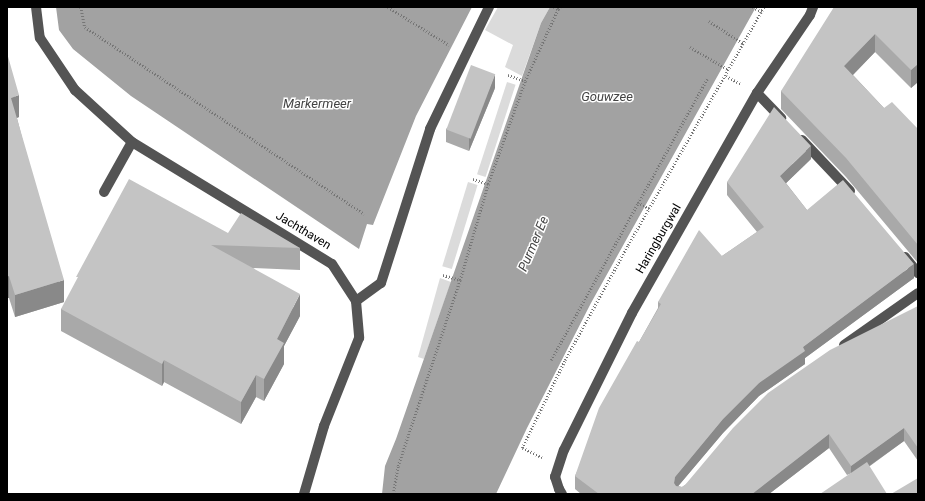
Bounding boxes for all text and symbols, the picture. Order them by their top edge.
water label: Gouwzee [581,89,633,105]
water label: Markermeer [283,96,351,112]
street label: Haringburgwal [633,202,685,276]
street label: Jachthaven [273,209,333,253]
water label: Purmer Ee [515,214,553,274]

